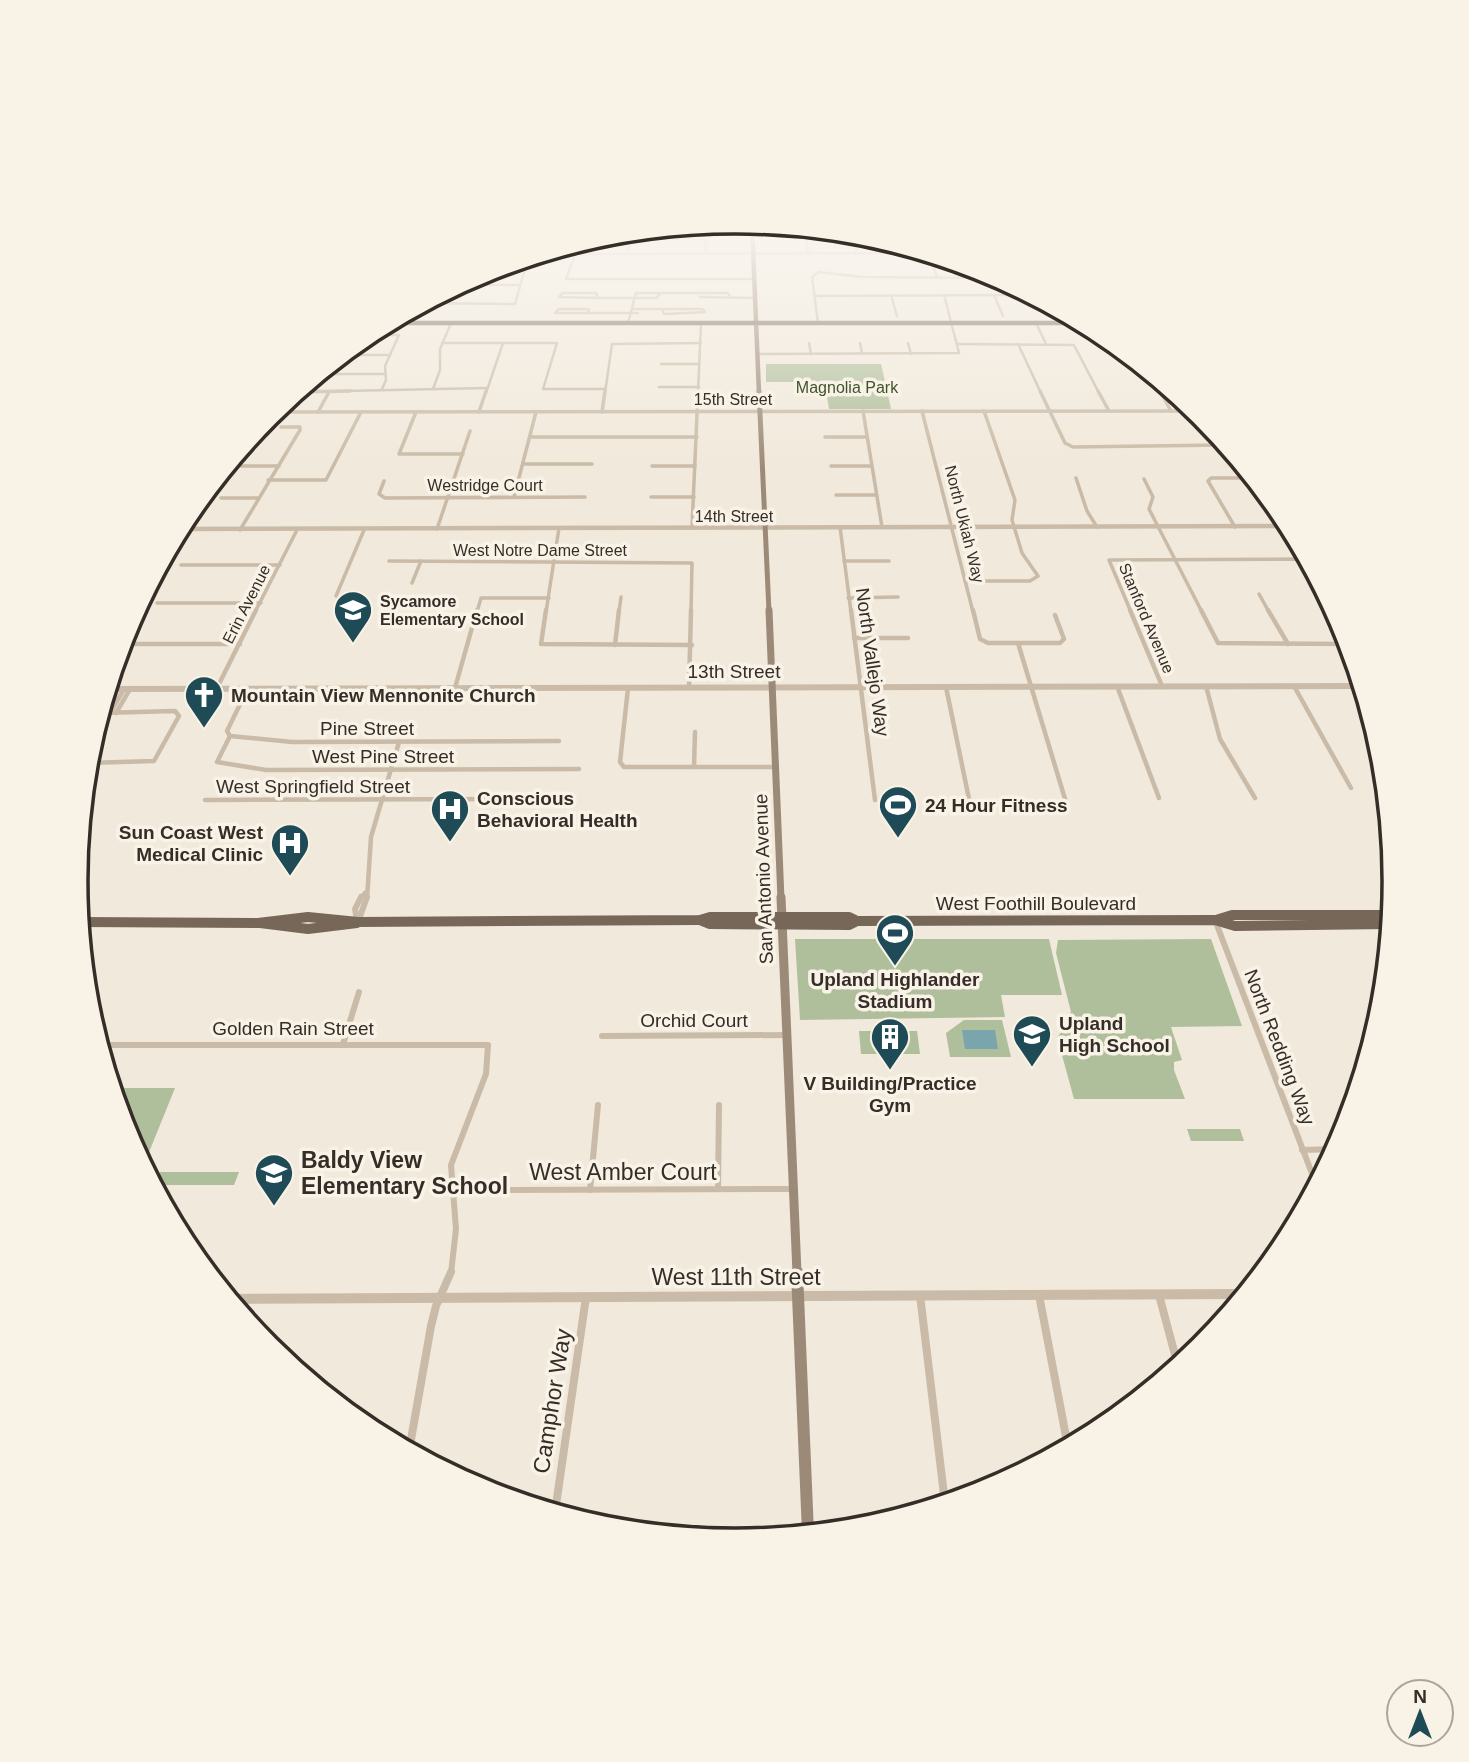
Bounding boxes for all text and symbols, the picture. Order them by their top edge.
park label: Magnolia Park [796,379,899,396]
street label: 15th Street [694,391,773,408]
street label: North Ukiah Way [942,464,987,585]
street label: Westridge Court [427,477,543,494]
street label: 14th Street [695,508,774,525]
street label: West Notre Dame Street [453,542,628,559]
street label: Stanford Avenue [1116,561,1177,676]
street label: Erin Avenue [219,562,274,646]
street label: North Vallejo Way [852,586,893,738]
school or university icon: Sycamore Elementary School [332,589,374,644]
place label: Sycamore Elementary School [380,593,524,628]
street label: 13th Street [688,661,781,682]
church icon: Mountain View Mennonite Church [183,674,225,729]
place label: Mountain View Mennonite Church [231,685,536,706]
street label: Pine Street [320,718,415,739]
street label: West Pine Street [312,746,455,767]
street label: West Springfield Street [216,776,411,797]
sports icon: 24 Hour Fitness [877,784,919,839]
hospital icon: Conscious Behavioral Health [429,788,471,843]
place label: Conscious Behavioral Health [477,788,638,831]
street label: San Antonio Avenue [750,793,777,965]
place label: 24 Hour Fitness [925,795,1068,816]
place label: Sun Coast West Medical Clinic [119,822,264,865]
hospital icon: Sun Coast West Medical Clinic [269,822,311,877]
street label: West Foothill Boulevard [936,893,1136,914]
sports icon: Upland Highlander Stadium [874,912,916,967]
street label: North Redding Way [1240,966,1319,1128]
place label: Upland Highlander Stadium [811,969,980,1012]
street label: Orchid Court [640,1010,749,1031]
school or university icon: Upland High School [1011,1013,1053,1068]
place label: Upland High School [1059,1013,1170,1056]
building icon: V Building/Practice Gym [869,1016,911,1071]
street label: Golden Rain Street [212,1018,375,1039]
place label: V Building/Practice Gym [803,1073,977,1116]
place label: Baldy View Elementary School [301,1147,508,1199]
school or university icon: Baldy View Elementary School [253,1152,295,1207]
street label: West Amber Court [529,1159,717,1185]
street label: West 11th Street [651,1264,821,1290]
street label: Camphor Way [528,1326,576,1475]
north arrow [1385,1678,1455,1748]
text: N [1413,1686,1427,1707]

